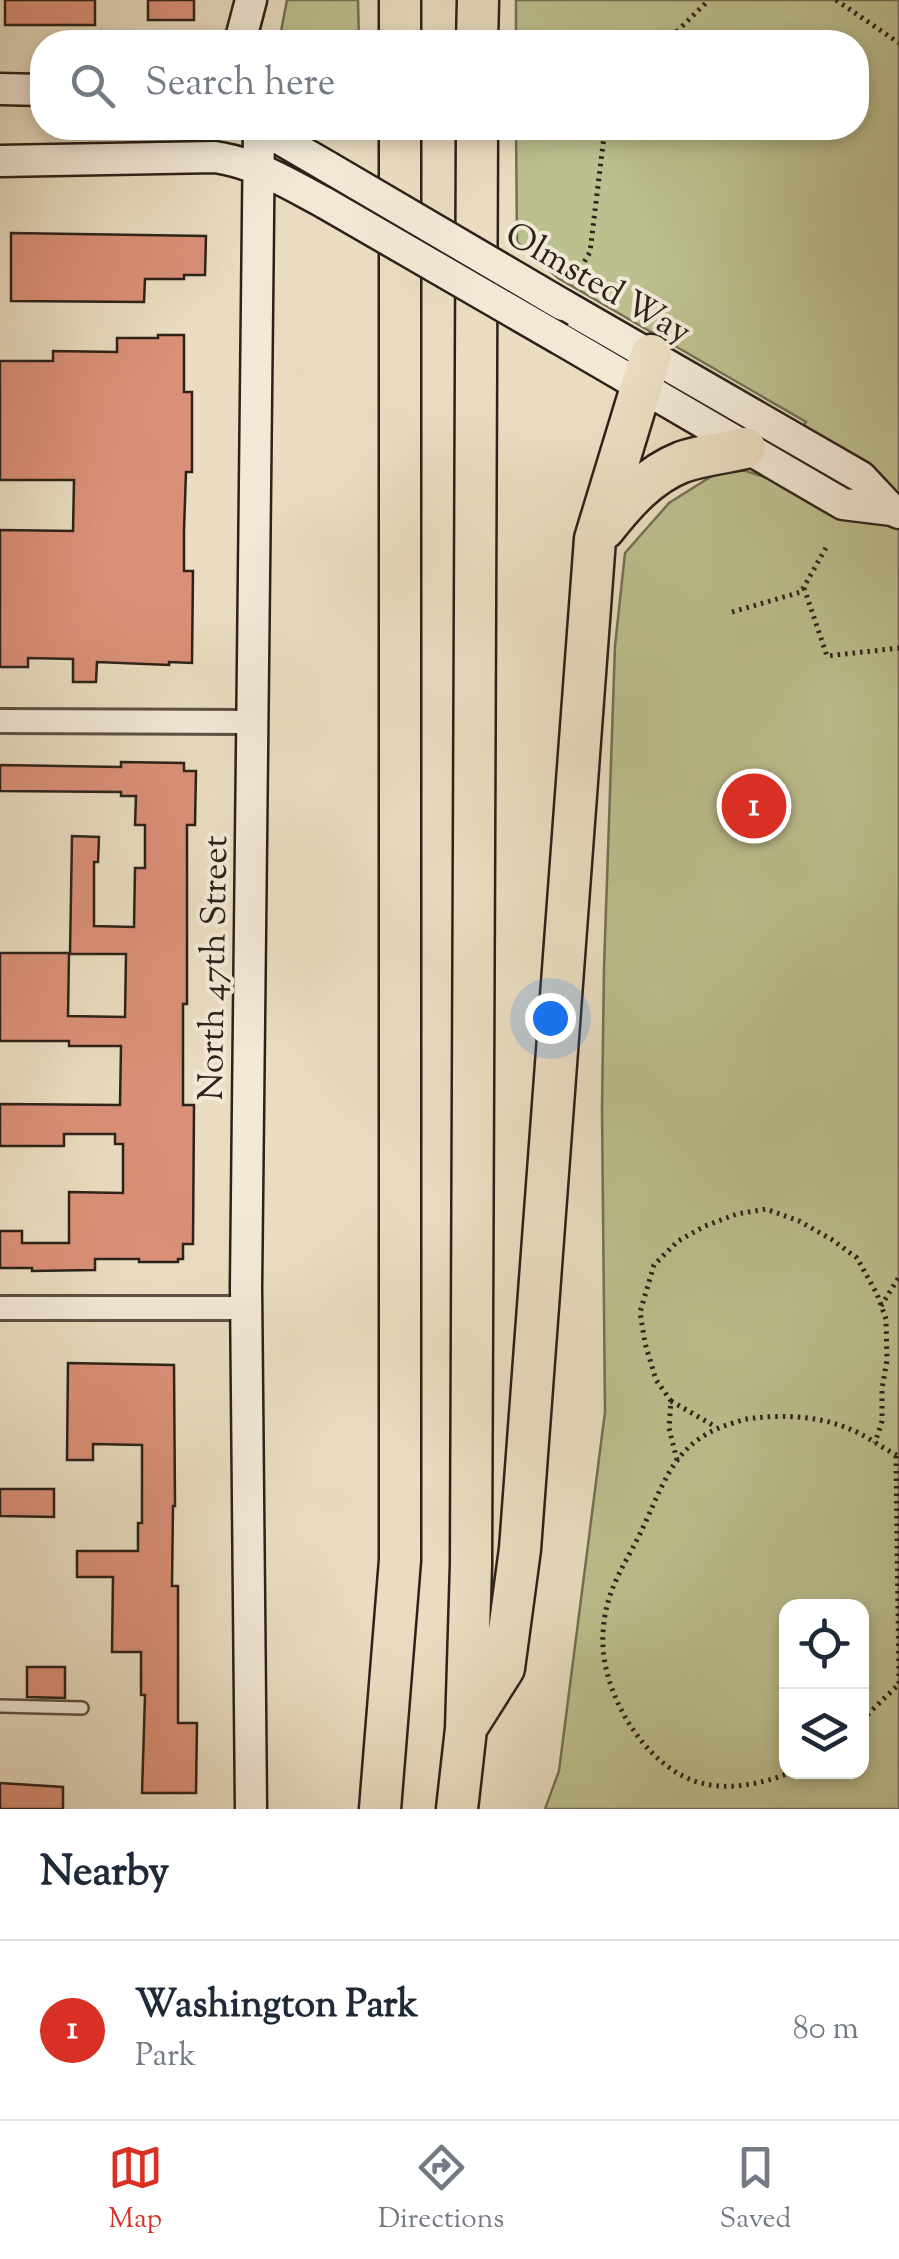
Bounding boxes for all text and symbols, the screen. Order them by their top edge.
search box [30,30,869,140]
icon: search [65,58,120,113]
text: Search here [145,58,336,112]
street label: Olmsted Way [495,211,700,359]
pin: 1 [722,768,786,844]
street label: North 47th Street [188,835,243,1101]
your location [525,993,576,1044]
map controls [779,1599,869,1779]
button: locate [779,1599,869,1689]
button: layers [779,1689,869,1779]
text: Nearby [40,1844,169,1904]
text: Washington Park [135,1980,418,2034]
text: 1 [67,2007,78,2053]
text: 80 m [793,2007,859,2053]
text: Park [135,2034,196,2080]
tab: Map [108,2140,163,2240]
tab: Directions [378,2140,504,2240]
tab: Saved [719,2140,791,2240]

